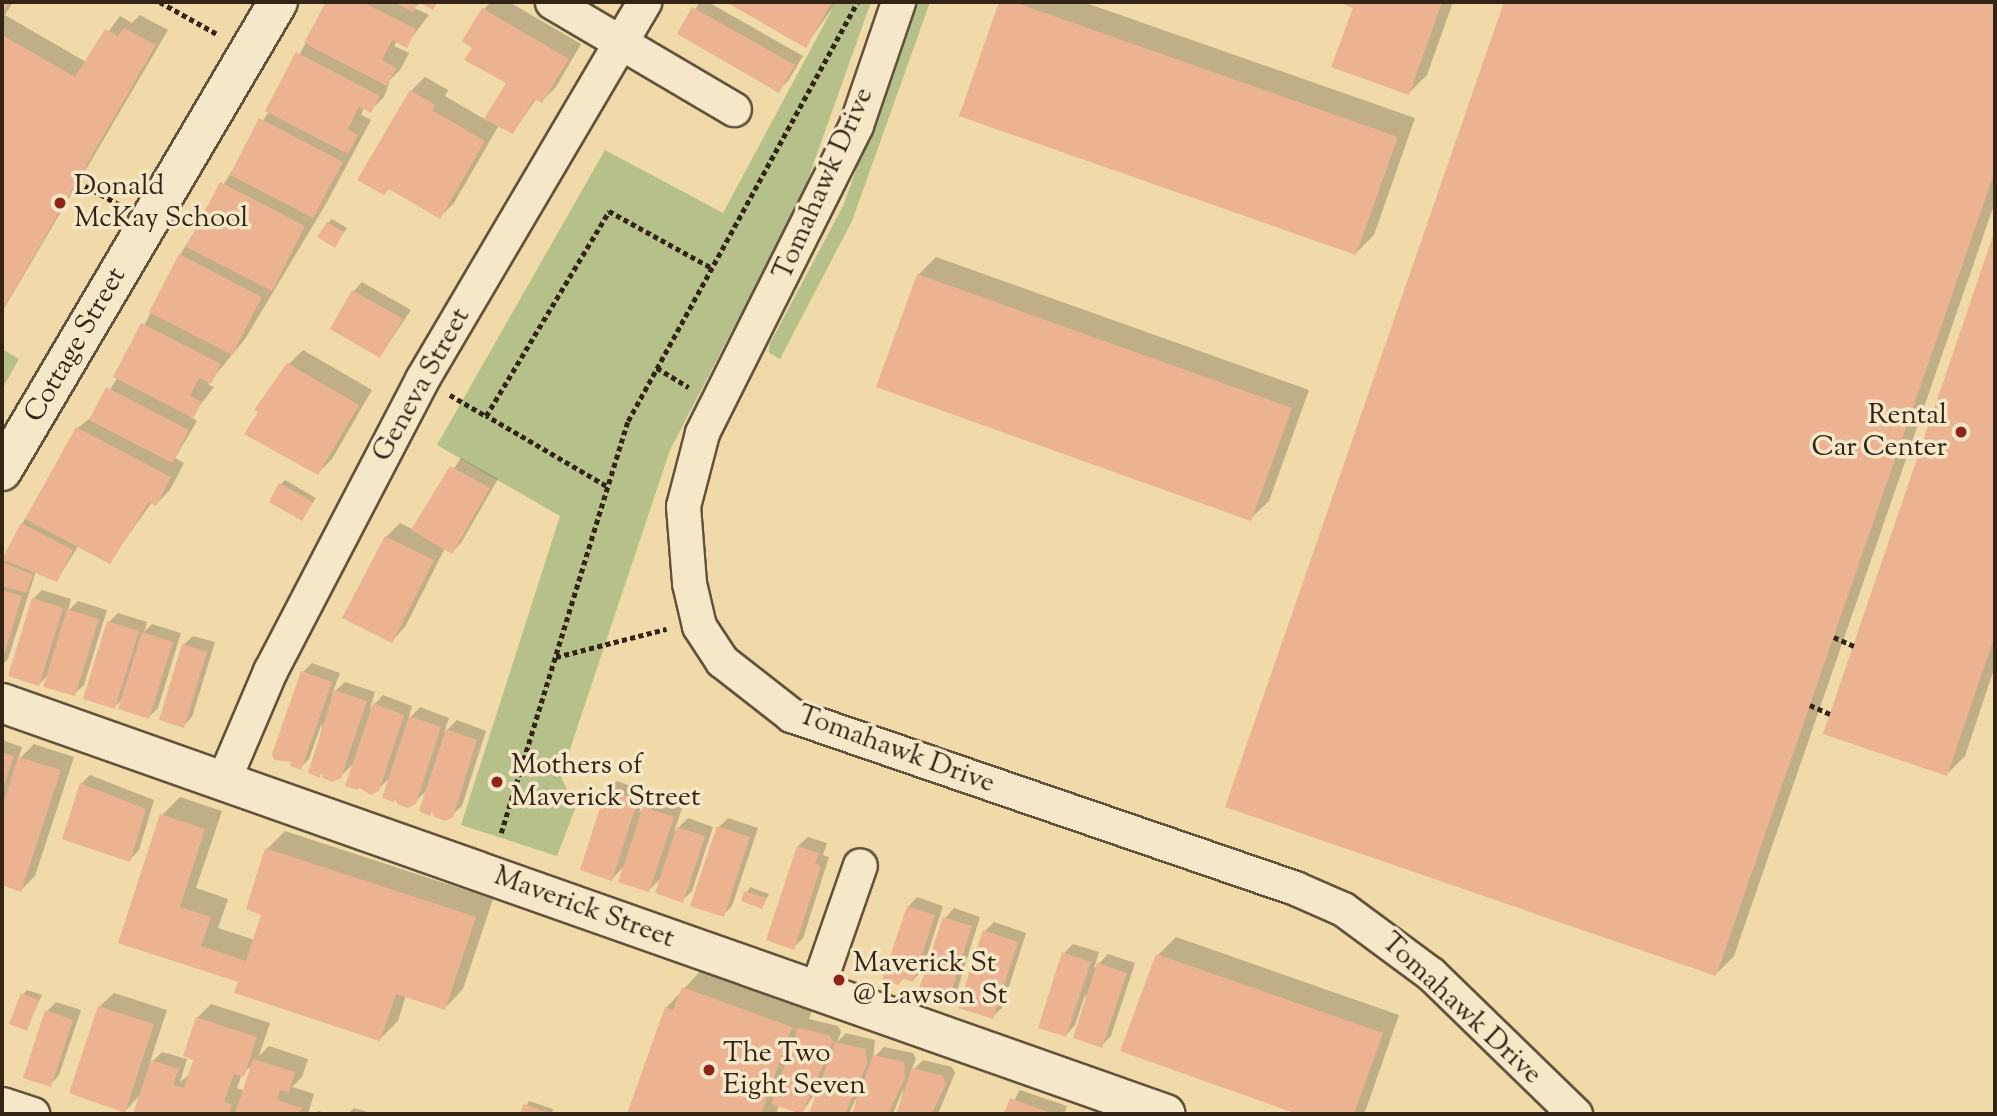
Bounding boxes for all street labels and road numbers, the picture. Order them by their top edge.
street label: Tomahawk Drive [767,83,881,285]
street label: Cottage Street [18,261,134,429]
street label: Geneva Street [366,302,478,468]
street label: Tomahawk Drive [793,699,999,801]
street label: Maverick Street [489,860,679,956]
street label: Tomahawk Drive [1374,926,1548,1092]

